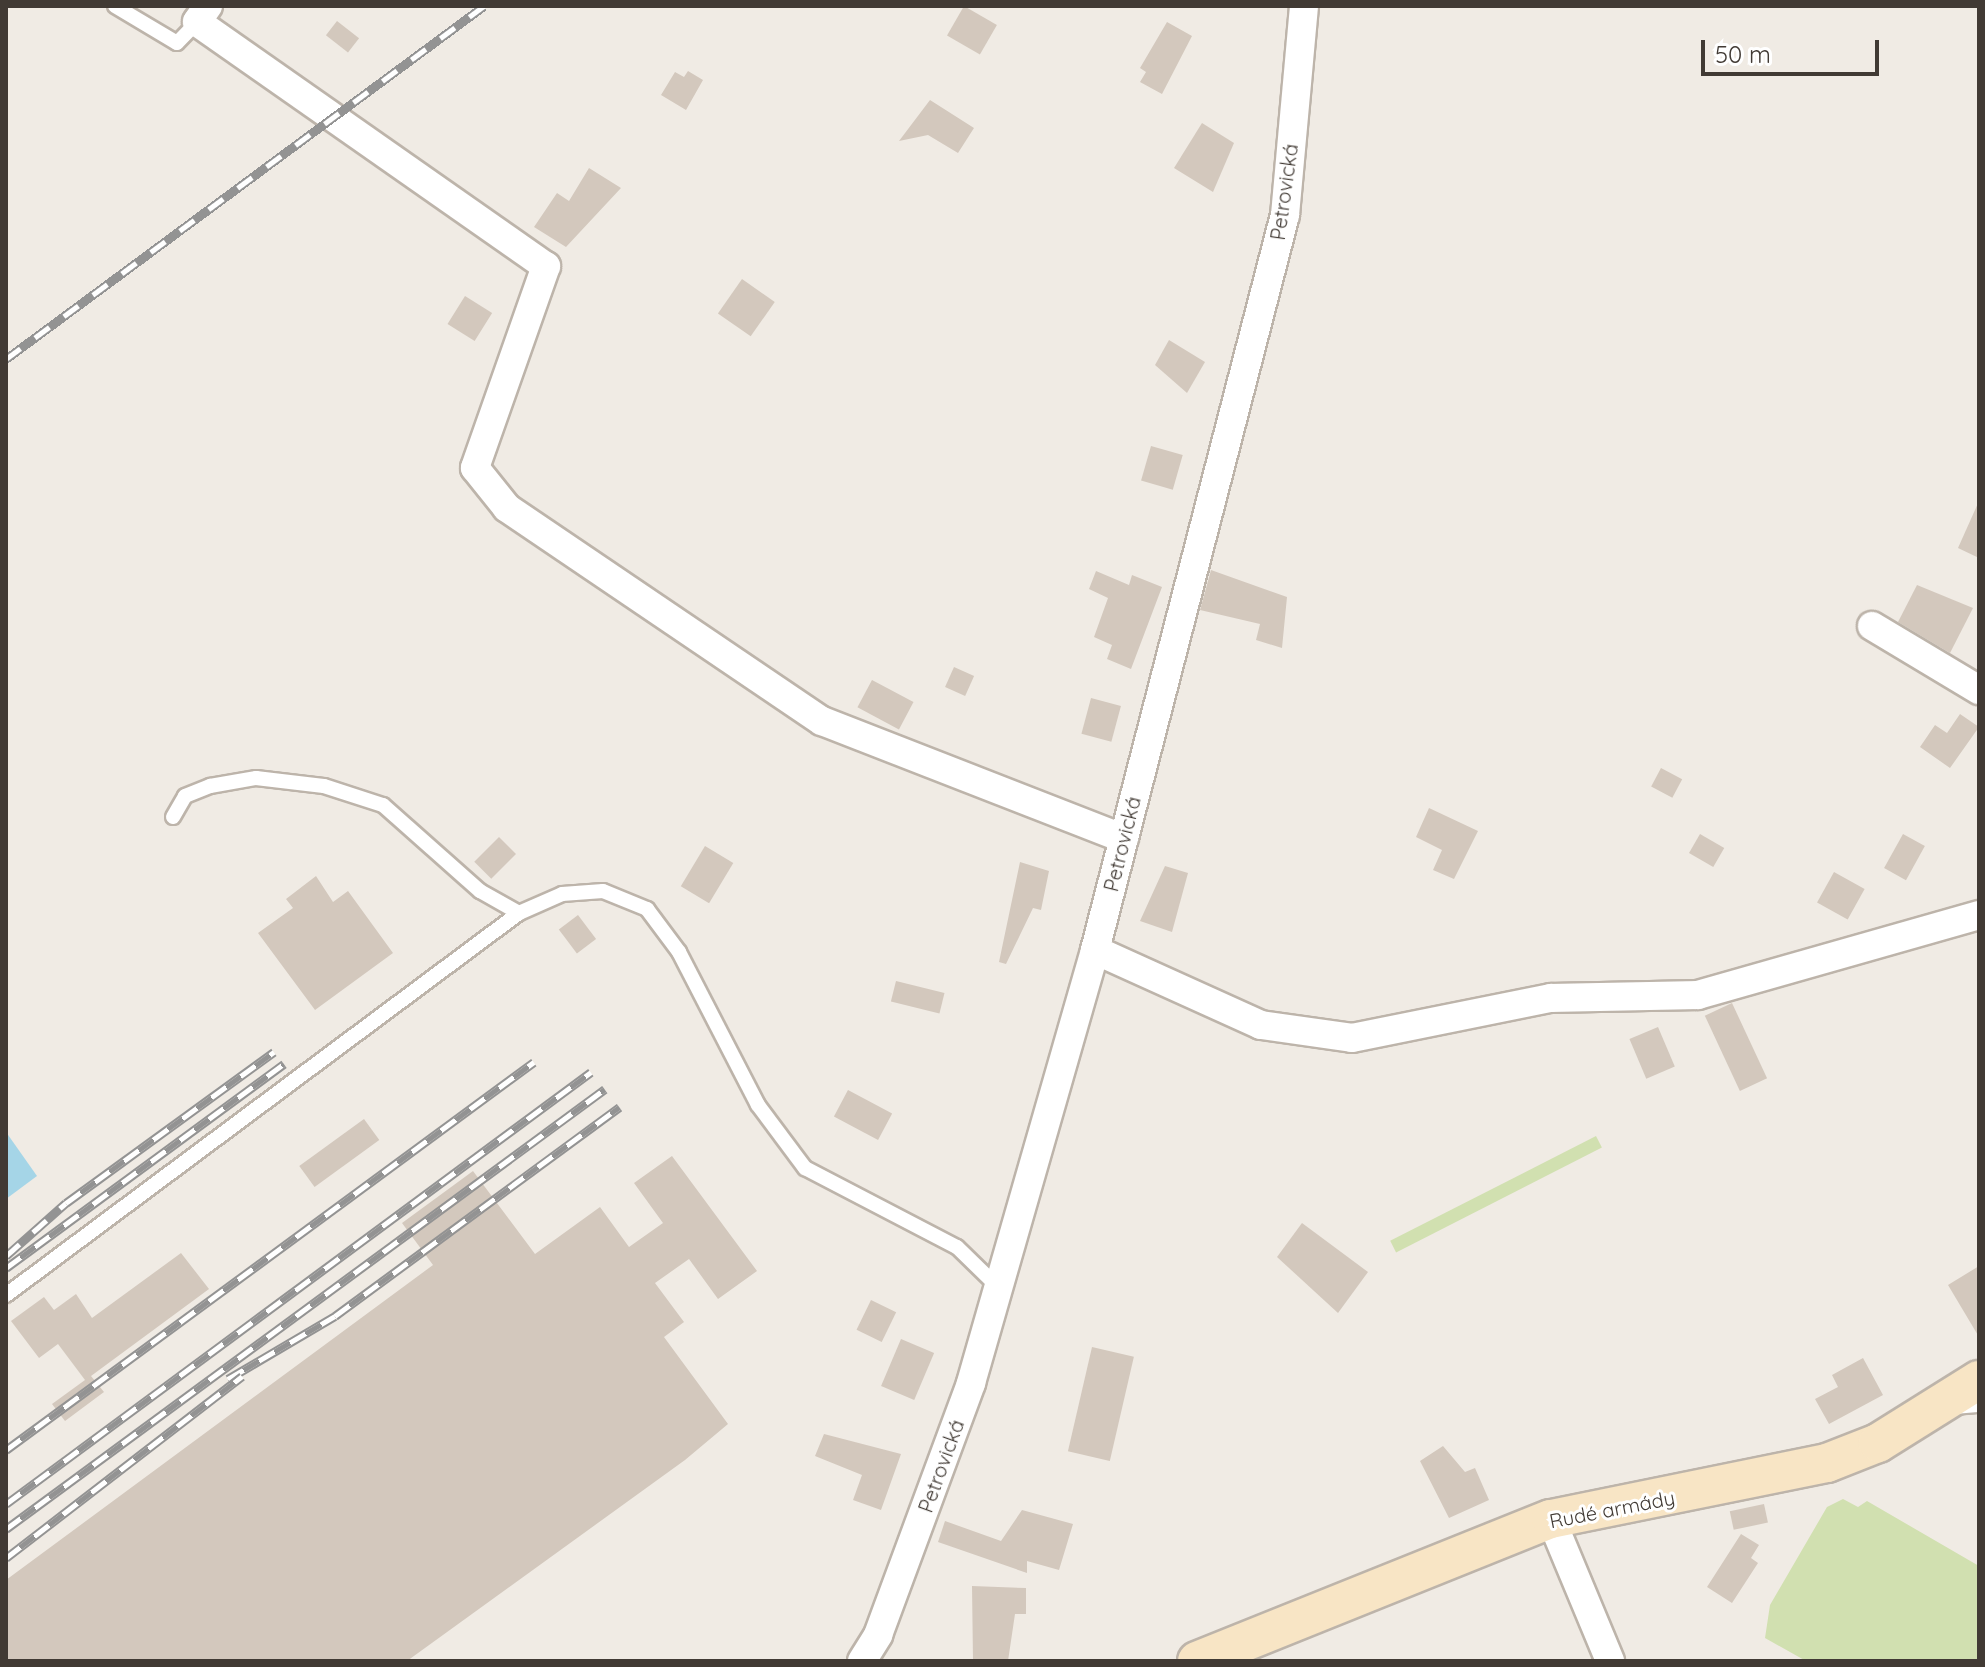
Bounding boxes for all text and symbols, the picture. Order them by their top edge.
scale bar [1705,24,1883,74]
text: 50 m [1715,39,1771,69]
street label: Petrovická [1265,142,1303,242]
street label: Petrovická [1099,794,1145,894]
street label: Petrovická [913,1416,969,1516]
street label: Rudé armády [1547,1485,1677,1533]

